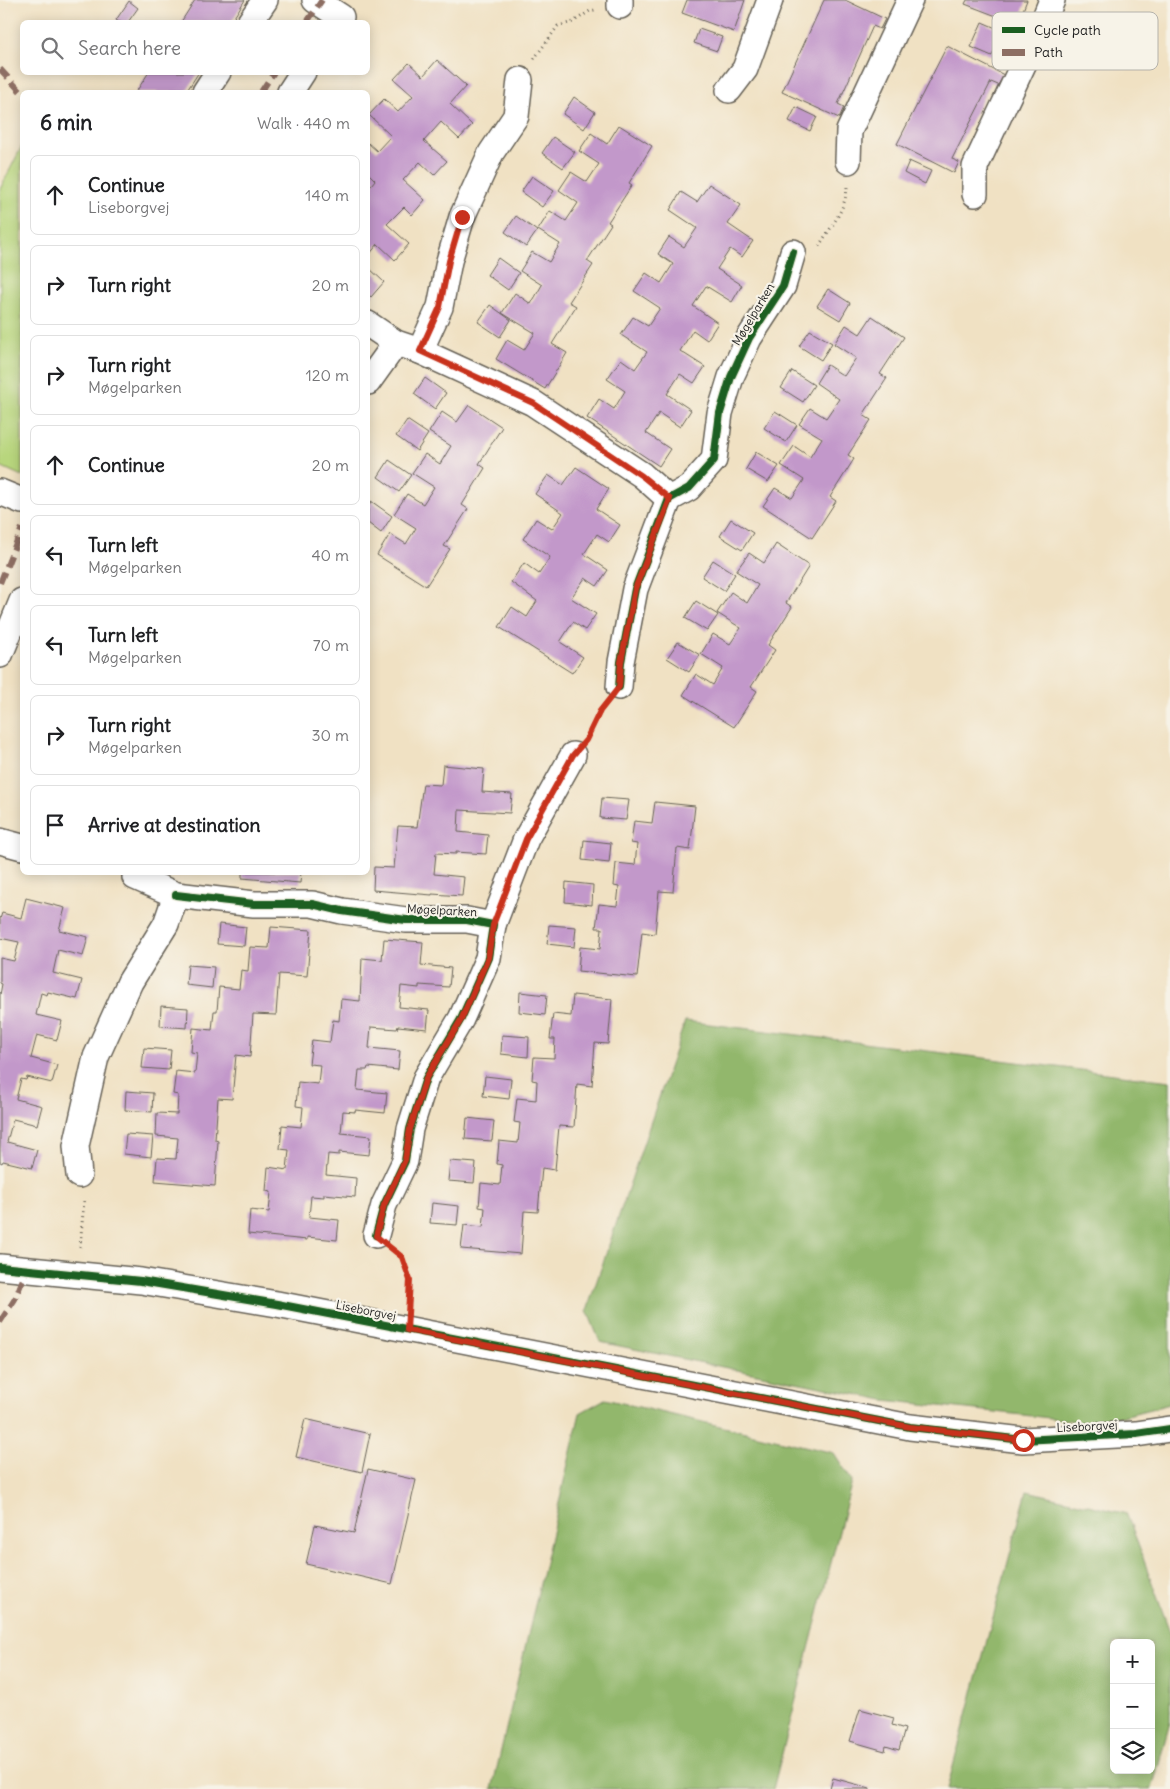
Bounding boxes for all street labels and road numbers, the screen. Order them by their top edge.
street label: Møgelparken [728,280,778,348]
street label: Møgelparken [407,901,478,919]
street label: Liseborgvej [335,1297,397,1323]
street label: Liseborgvej [1056,1417,1118,1435]

